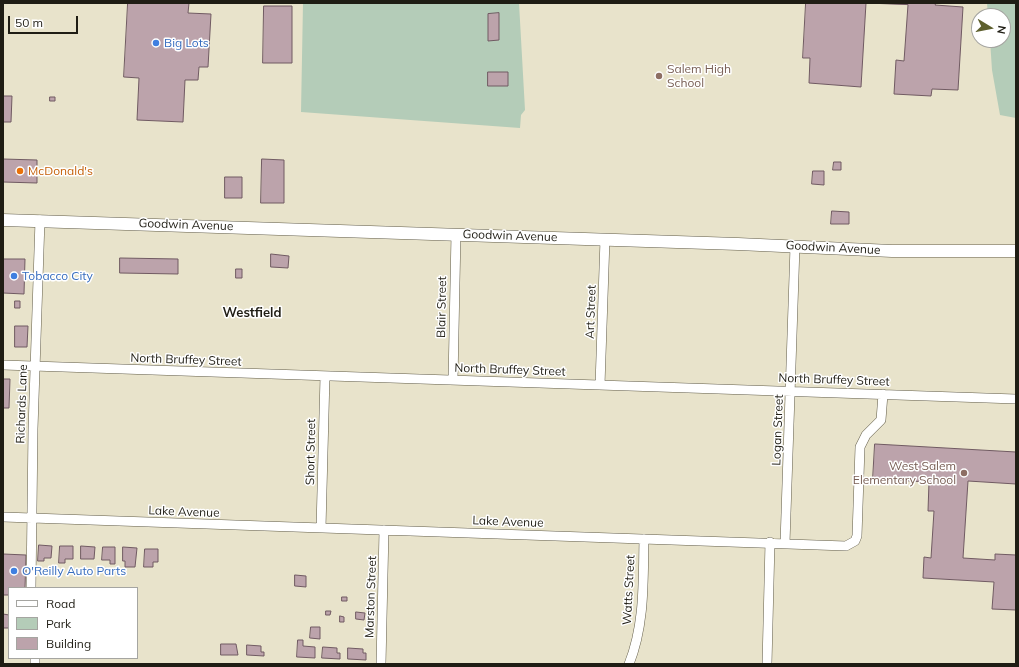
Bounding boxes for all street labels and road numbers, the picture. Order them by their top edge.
street label: Goodwin Avenue [138,216,234,234]
street label: Goodwin Avenue [462,227,558,245]
street label: Goodwin Avenue [785,238,881,258]
street label: Blair Street [434,276,450,338]
street label: Art Street [583,285,599,339]
street label: North Bruffey Street [130,351,242,369]
street label: North Bruffey Street [454,361,566,379]
street label: Richards Lane [13,364,31,444]
street label: North Bruffey Street [778,371,890,389]
street label: Logan Street [770,394,786,466]
street label: Short Street [303,419,319,485]
street label: Lake Avenue [148,504,220,520]
street label: Lake Avenue [472,514,544,530]
street label: Watts Street [620,554,638,626]
street label: Marston Street [362,556,380,638]

